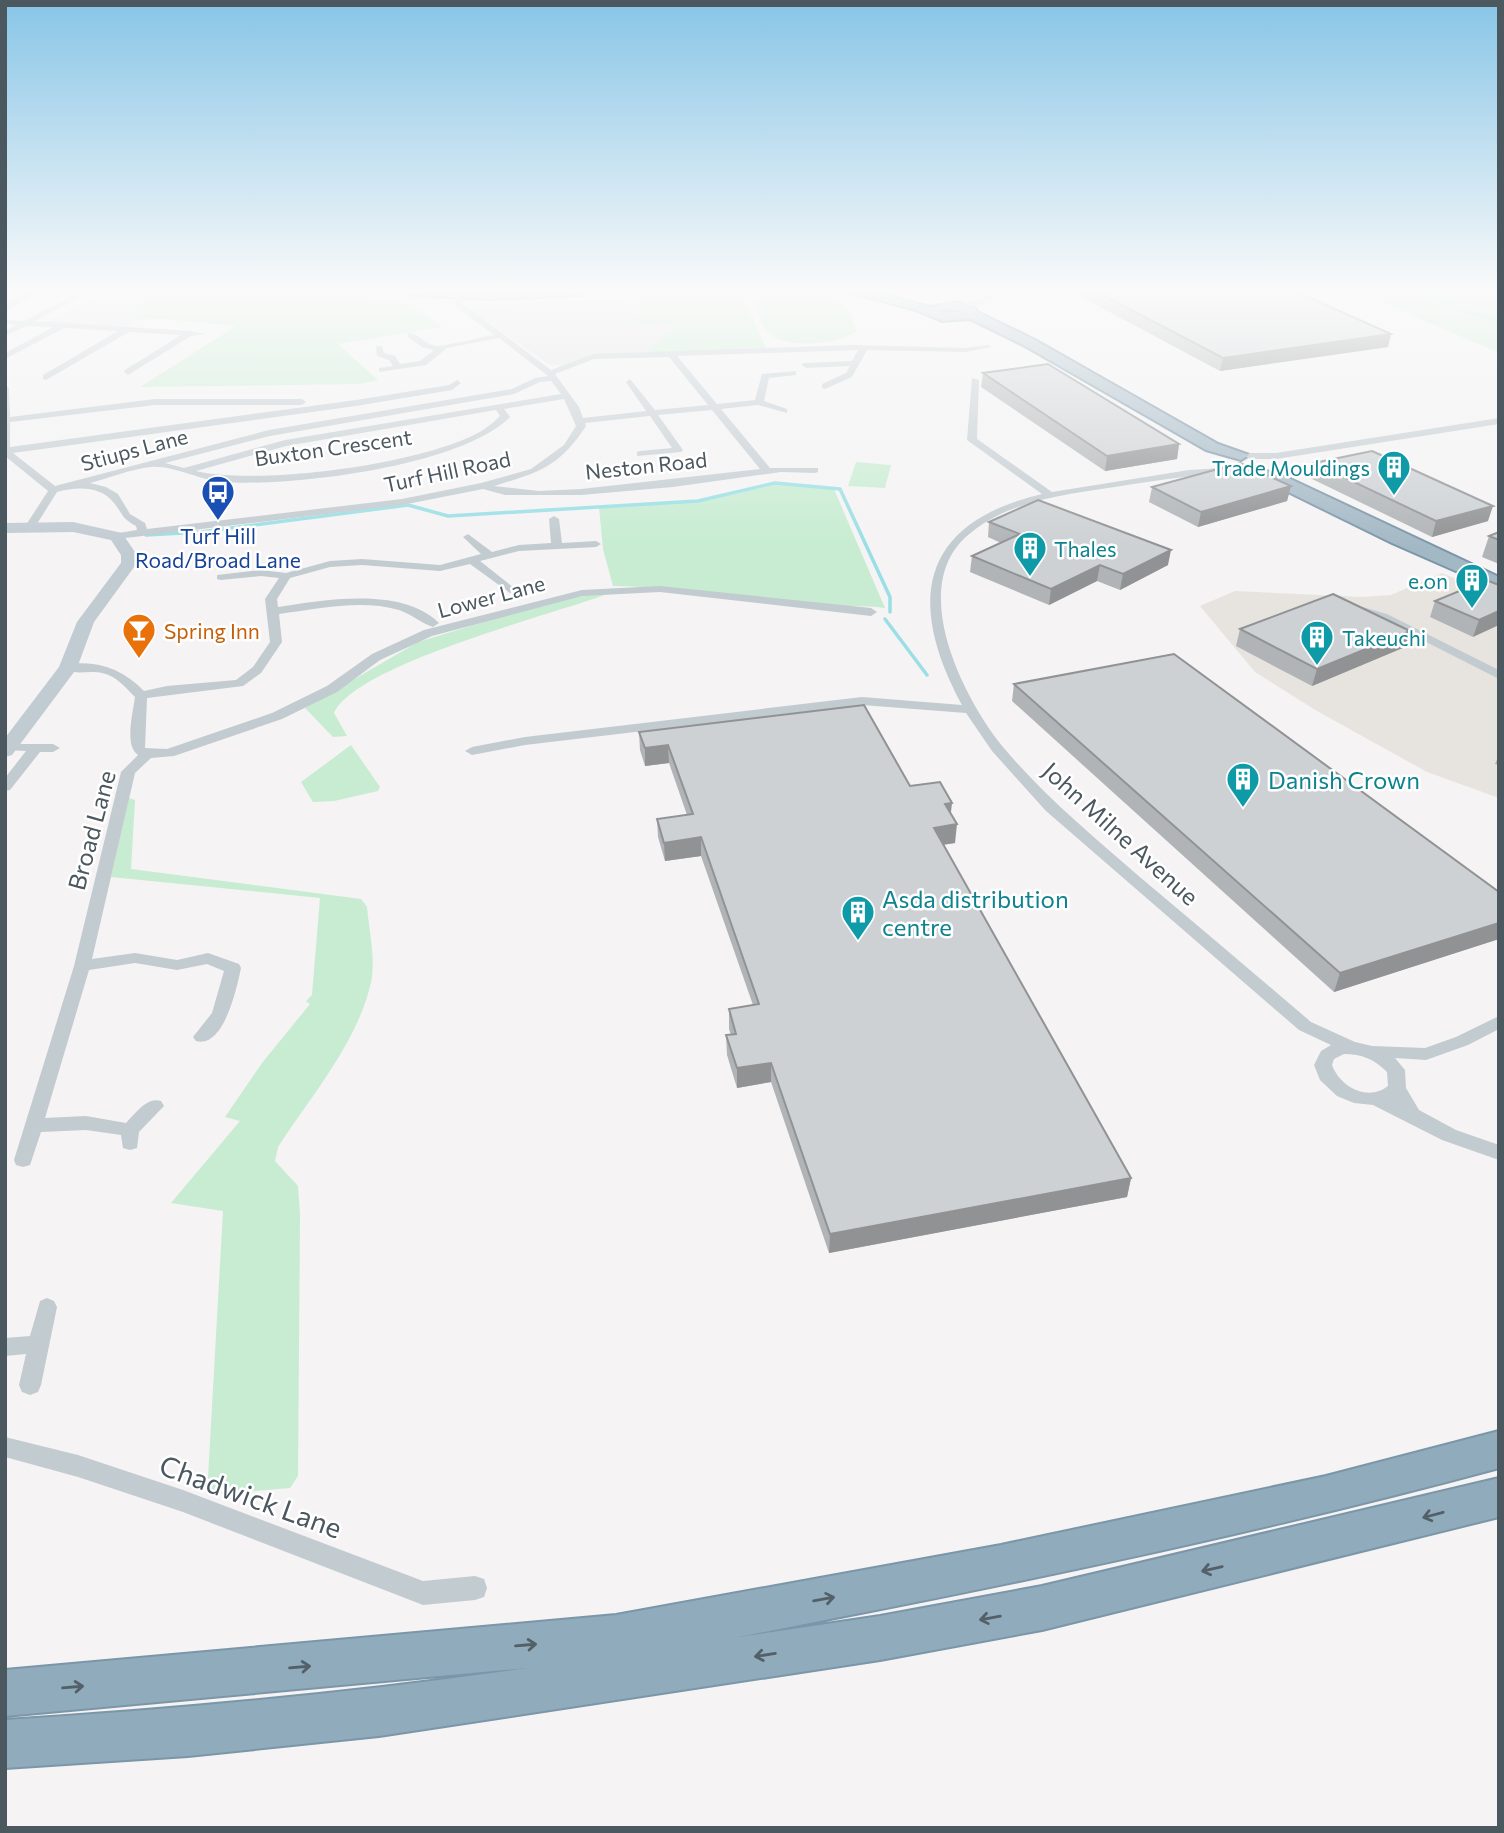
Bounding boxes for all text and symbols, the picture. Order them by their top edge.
street label: Stiups Lane [78,423,190,475]
street label: Buxton Crescent [253,424,413,470]
street label: Turf Hill Road [381,445,513,497]
street label: Neston Road [584,446,708,484]
building icon: Trade Mouldings [1375,448,1413,497]
place label: Trade Mouldings [1212,455,1370,480]
bus stop icon: Turf Hill Road/Broad Lane [199,473,237,522]
place label: Turf Hill Road/Broad Lane [135,523,301,572]
building icon: Thales [1011,529,1049,578]
place label: Thales [1054,536,1116,561]
building icon: e.on [1453,561,1491,610]
place label: e.on [1408,568,1448,593]
street label: Lower Lane [435,570,547,622]
bar icon: Spring Inn [120,611,158,660]
place label: Spring Inn [164,618,260,643]
building icon: Takeuchi [1298,618,1336,667]
place label: Takeuchi [1342,625,1426,650]
street label: John Milne Avenue [1037,755,1205,911]
building icon: Danish Crown [1224,760,1262,809]
place label: Danish Crown [1268,765,1420,794]
street label: Broad Lane [61,767,121,893]
place label: Asda distribution centre [882,884,1069,941]
building icon: Asda distribution centre [839,893,877,942]
street label: Chadwick Lane [155,1447,347,1545]
one-way arrow [1422,1509,1445,1522]
one-way arrow [1201,1563,1224,1577]
one-way arrow [812,1592,834,1605]
one-way arrow [979,1612,1002,1625]
one-way arrow [515,1638,537,1651]
one-way arrow [754,1649,777,1662]
one-way arrow [288,1660,311,1673]
one-way arrow [61,1680,84,1693]

